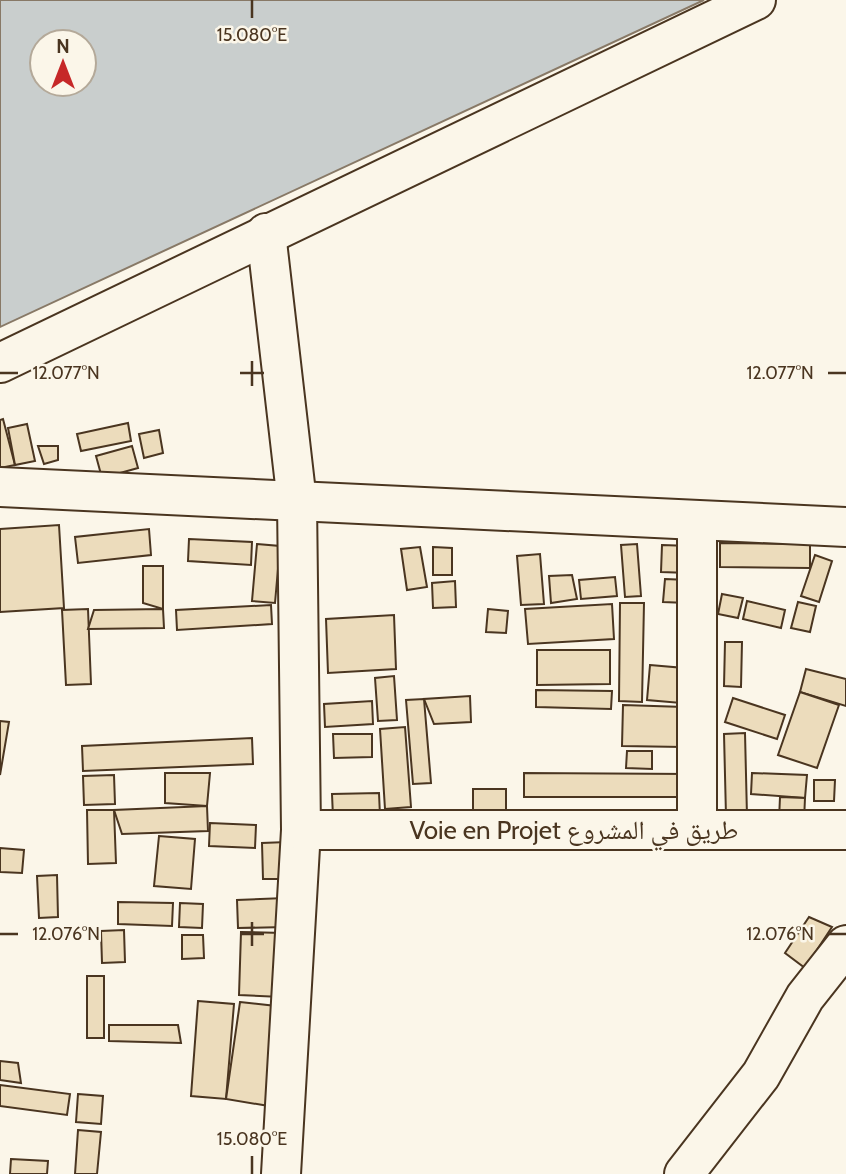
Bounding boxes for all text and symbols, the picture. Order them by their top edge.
text: 15.080°E [217,24,287,46]
north arrow [28,28,98,98]
text: N [56,35,70,58]
text: 12.077°N [32,362,100,384]
text: 12.077°N [746,362,814,384]
street label: Voie en Projet طريق في المشروع [409,814,739,851]
text: 12.076°N [32,923,100,945]
text: 12.076°N [746,923,814,945]
text: 15.080°E [217,1128,287,1150]

